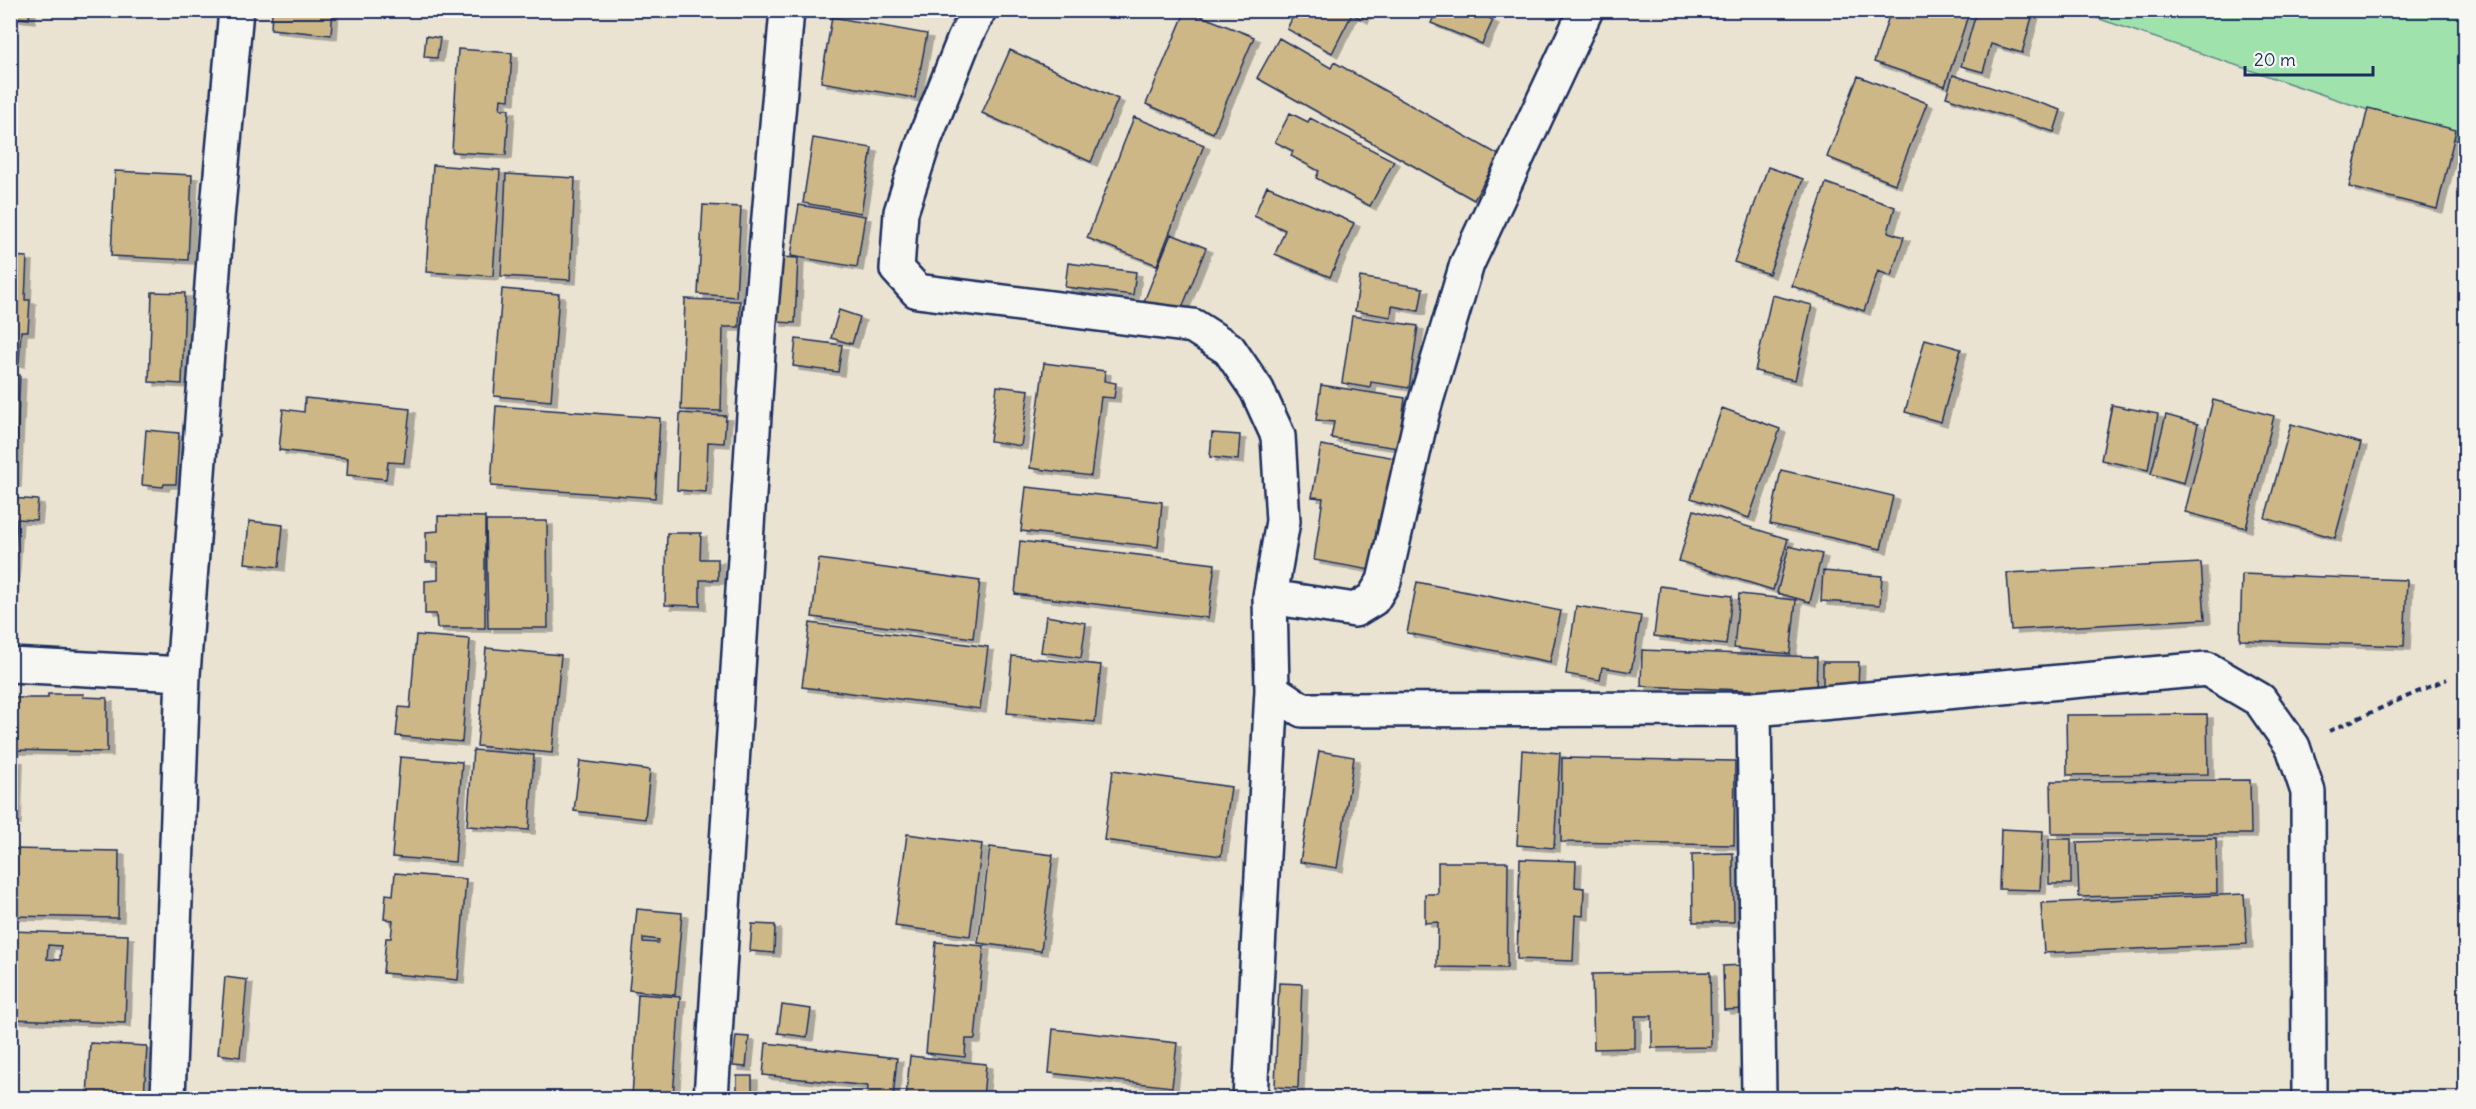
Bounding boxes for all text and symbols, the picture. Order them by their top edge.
scale bar [2245,39,2372,77]
text: 20 m [2254,48,2296,71]

